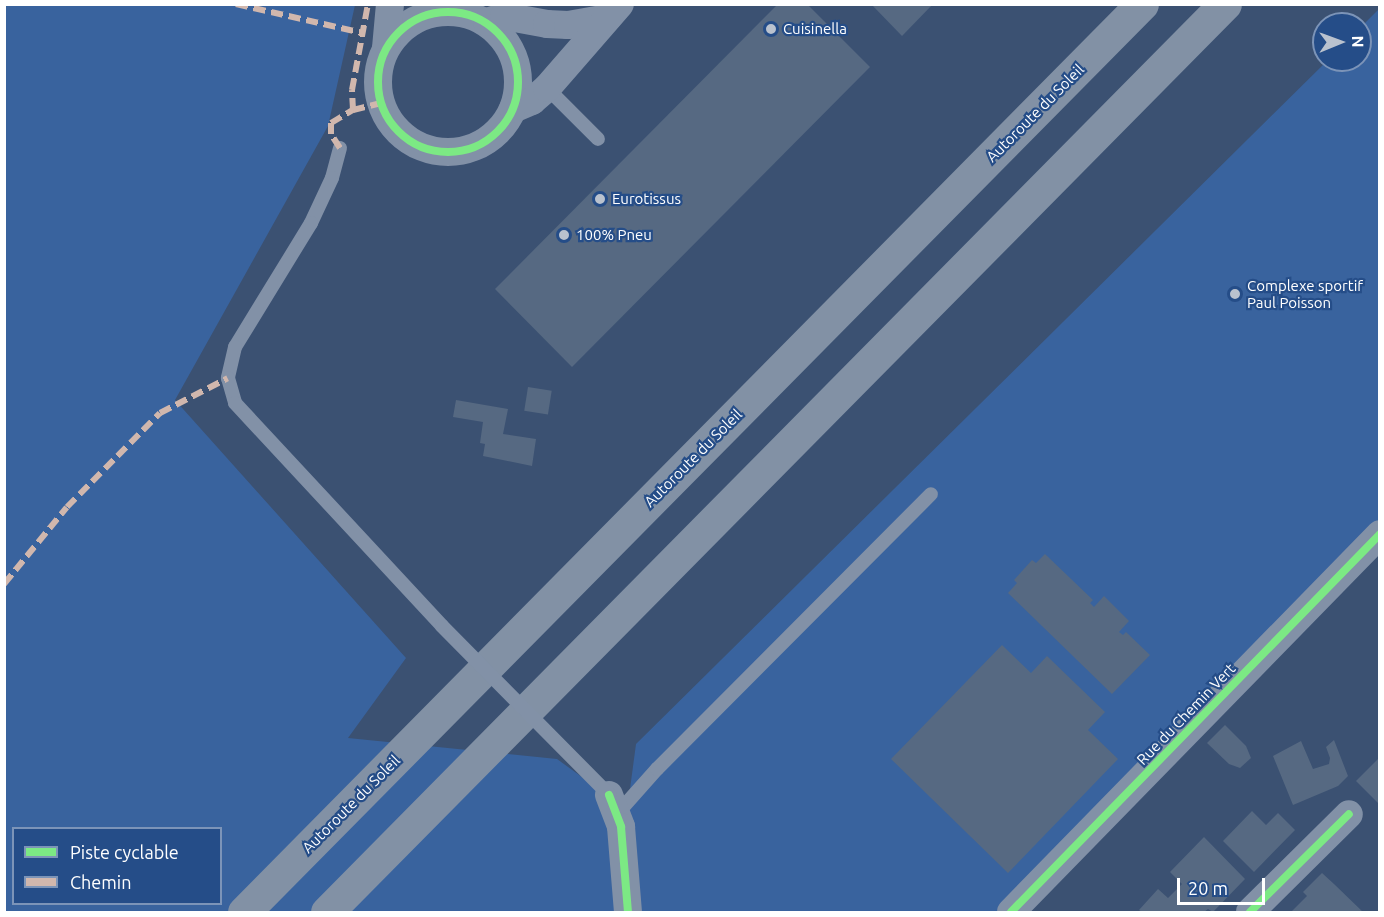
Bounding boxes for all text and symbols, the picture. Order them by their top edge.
north arrow [1312,12,1372,72]
place label: Cuisinella [783,20,847,38]
marker: Cuisinella [764,22,778,36]
text: N [1349,36,1367,48]
street label: Autoroute du Soleil [982,60,1088,166]
place label: Eurotissus [612,190,681,208]
marker: Eurotissus [593,192,607,206]
place label: 100% Pneu [576,226,652,244]
marker: 100% Pneu [557,228,571,242]
place label: Complexe sportif Paul Poisson [1247,276,1363,311]
marker: Complexe sportif Paul Poisson [1228,287,1242,301]
street label: Autoroute du Soleil [640,405,746,511]
street label: Rue du Chemin Vert [1133,660,1239,768]
street label: Autoroute du Soleil [298,751,404,857]
legend [12,827,222,905]
text: Piste cyclable [70,842,179,862]
scale bar [1180,866,1268,904]
text: Chemin [70,872,131,892]
text: 20 m [1188,878,1228,898]

